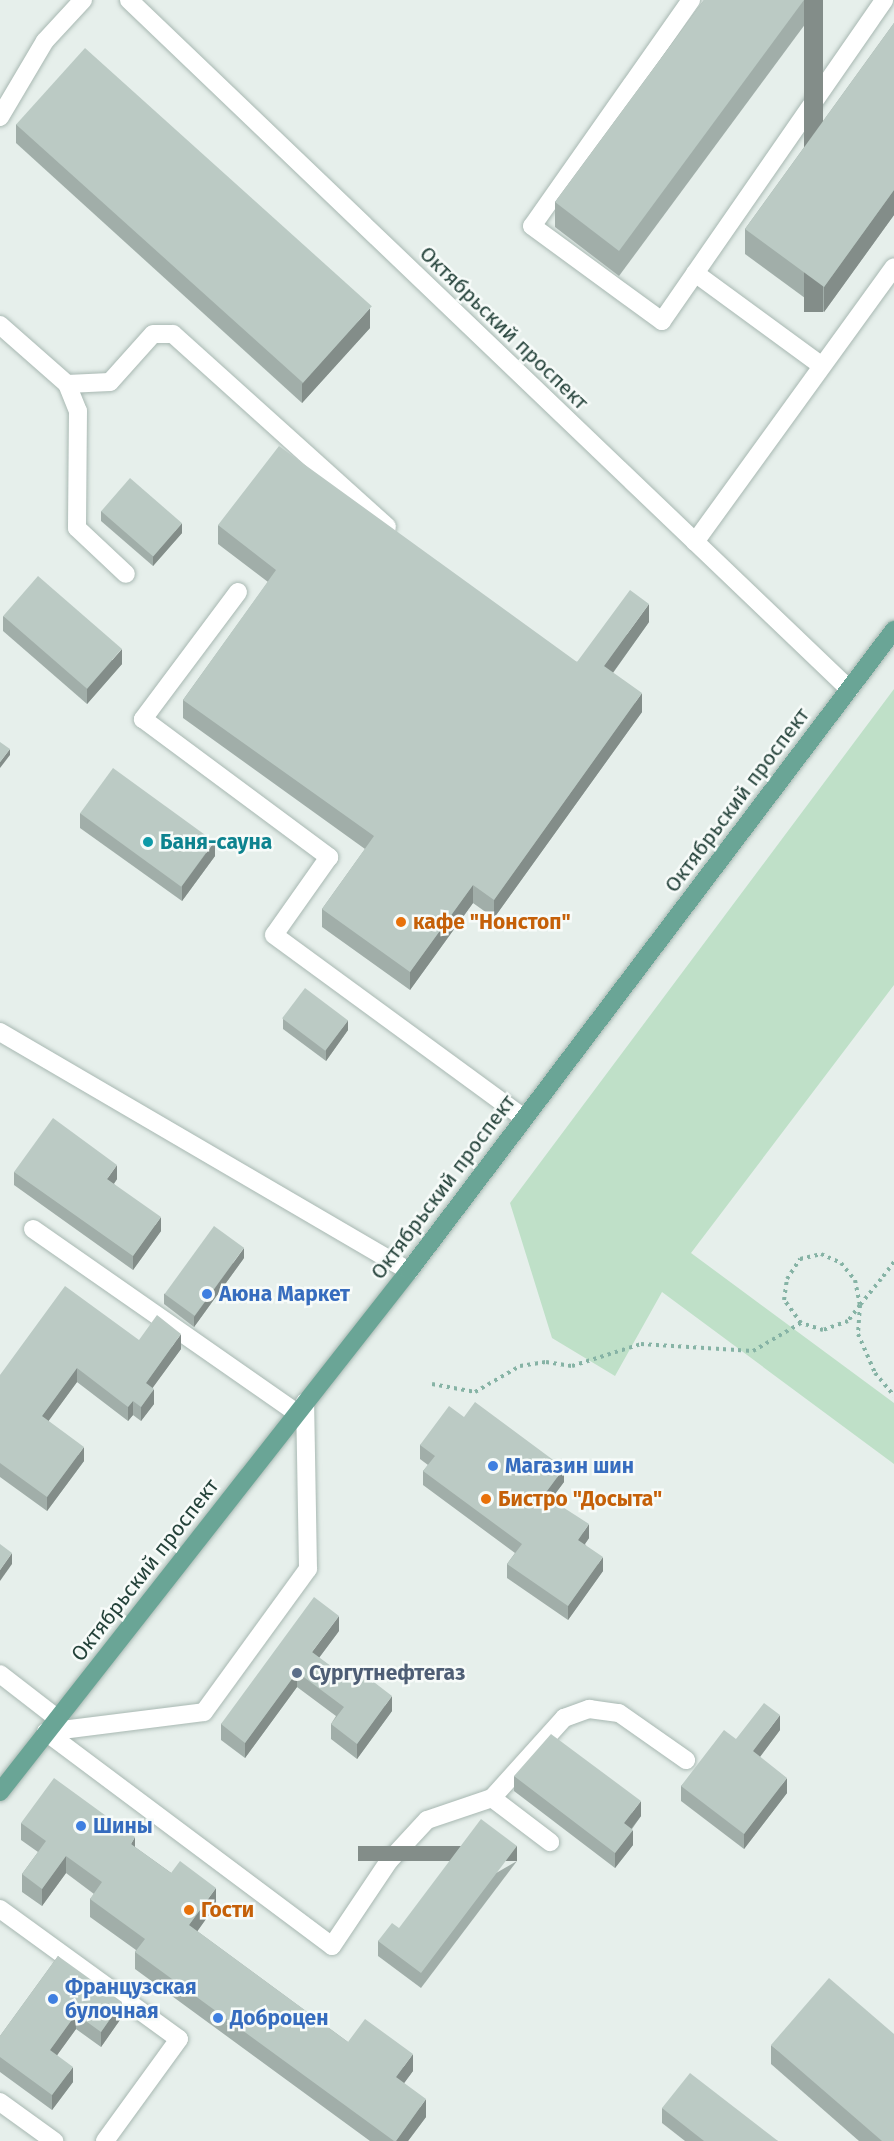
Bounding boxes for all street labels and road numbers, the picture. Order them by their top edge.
street label: Октябрьский проспект [414,241,594,415]
street label: Октябрьский проспект [659,703,815,897]
street label: Октябрьский проспект [365,1090,521,1284]
street label: Октябрьский проспект [66,1474,224,1666]

